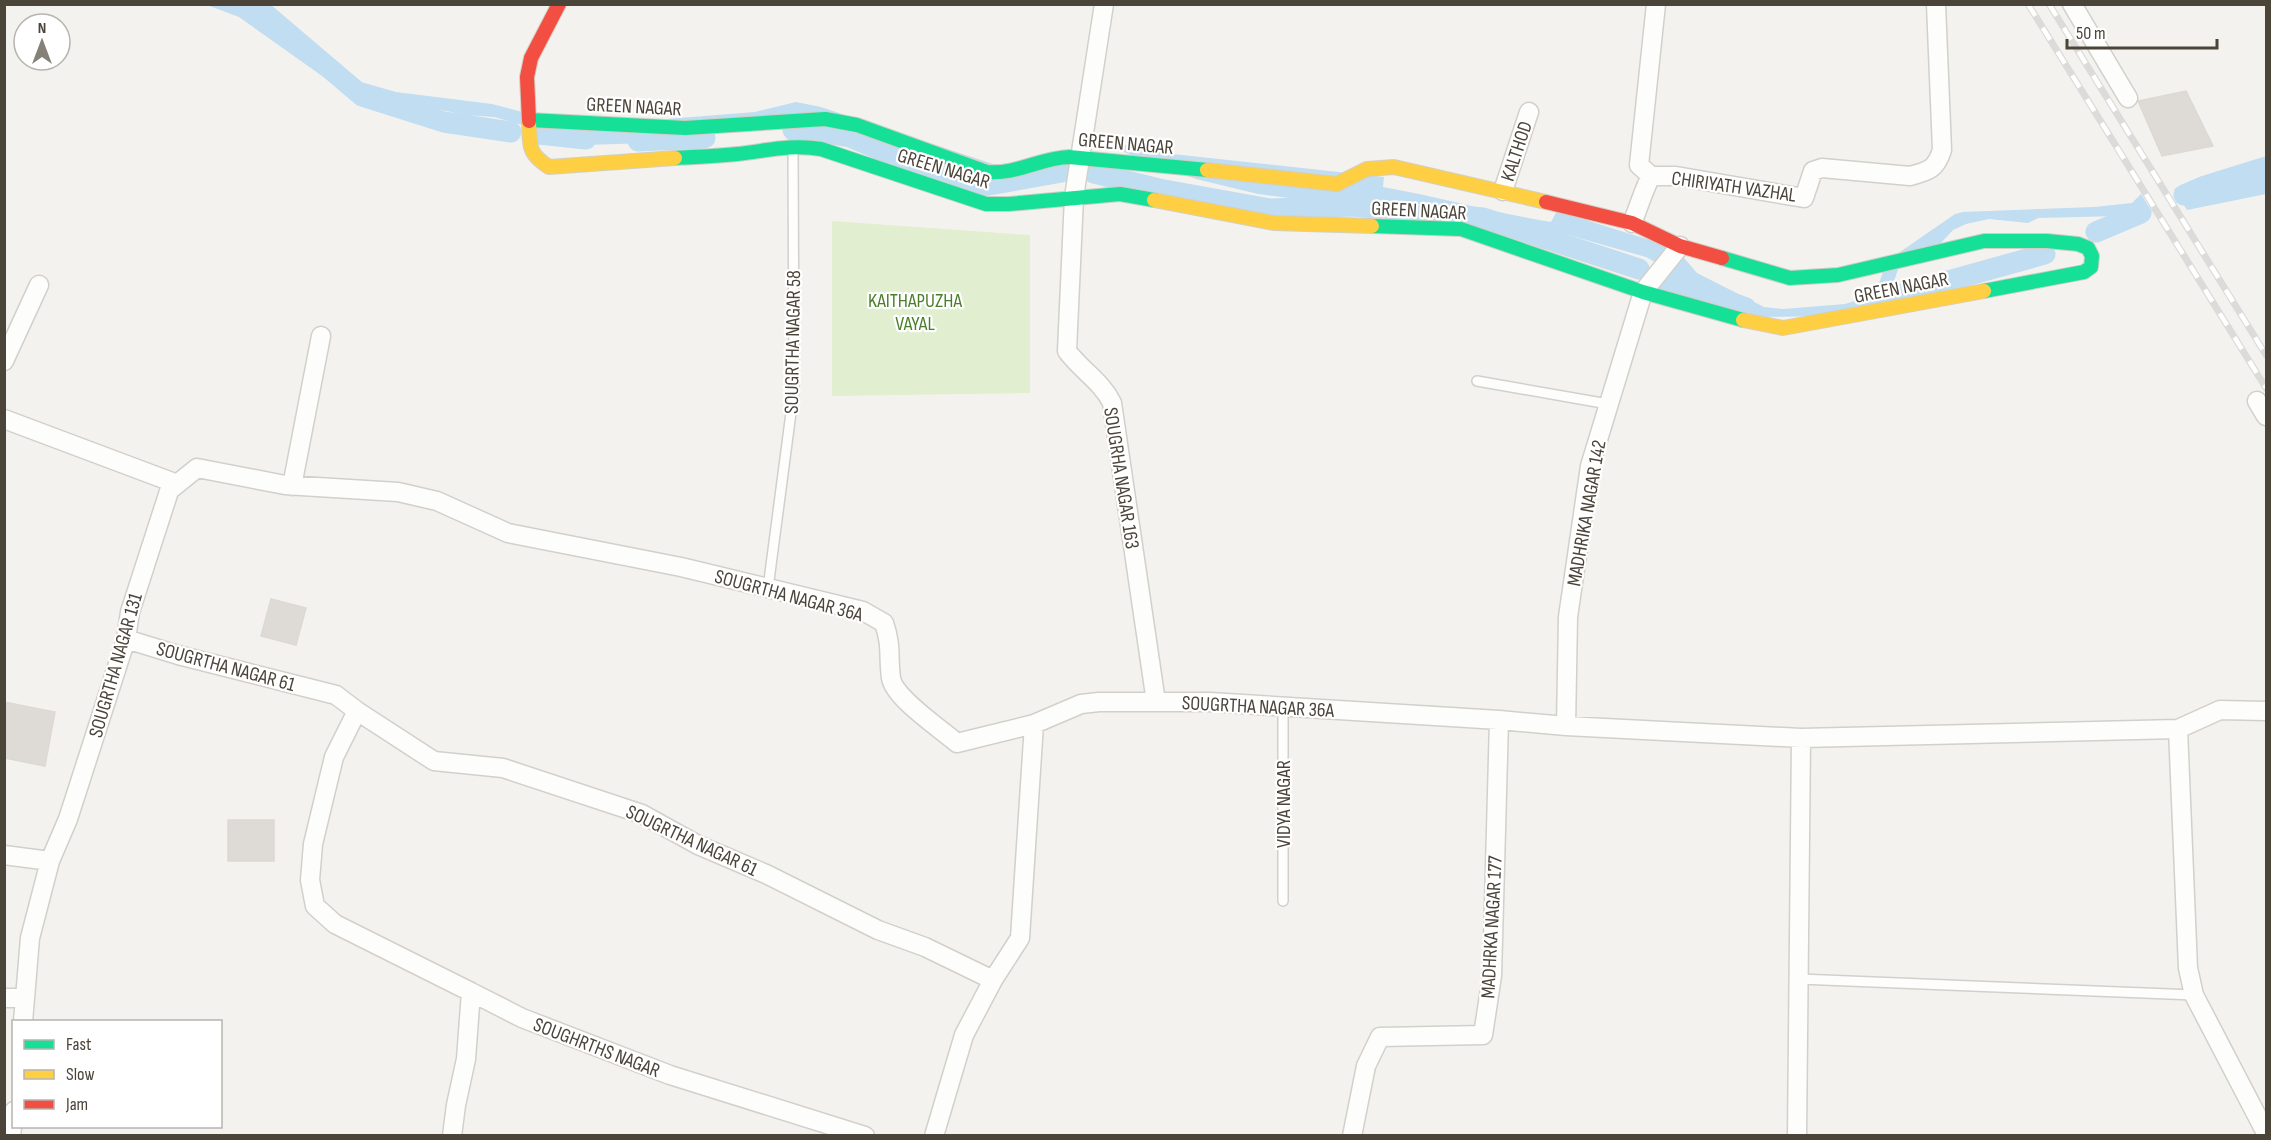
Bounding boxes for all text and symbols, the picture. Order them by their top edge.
north arrow [12,12,72,72]
scale bar [2067,12,2217,50]
text: N [38,19,46,38]
text: 50 m [2076,23,2106,44]
street label: GREEN NAGAR [586,93,682,121]
street label: KALTHOD [1496,118,1538,184]
street label: GREEN NAGAR [1077,128,1175,160]
street label: GREEN NAGAR [895,144,993,194]
street label: CHIRIYATH VAZHAL [1670,166,1798,208]
street label: GREEN NAGAR [1371,197,1467,225]
street label: GREEN NAGAR [1852,267,1950,309]
street label: SOUGRTHA NAGAR 58 [780,270,806,414]
park label: KAITHAPUZHA VAYAL [868,289,962,336]
street label: SOUGRHA NAGAR 163 [1098,406,1144,551]
street label: MADHRIKA NAGAR 142 [1562,438,1612,588]
street label: SOUGRTHA NAGAR 36A [712,565,866,627]
street label: SOUGRTHA NAGAR 131 [84,590,148,740]
street label: SOUGRTHA NAGAR 61 [154,637,298,697]
street label: SOUGRTHA NAGAR 36A [1181,691,1335,723]
street label: VIDYA NAGAR [1272,760,1296,848]
street label: SOUGRTHA NAGAR 61 [622,800,761,882]
street label: MADHRKA NAGAR 177 [1476,855,1508,999]
street label: SOUGHRTHS NAGAR [530,1013,663,1083]
legend [12,1020,222,1128]
text: Fast [66,1034,92,1055]
text: Slow [66,1064,95,1085]
text: Jam [65,1094,88,1115]

